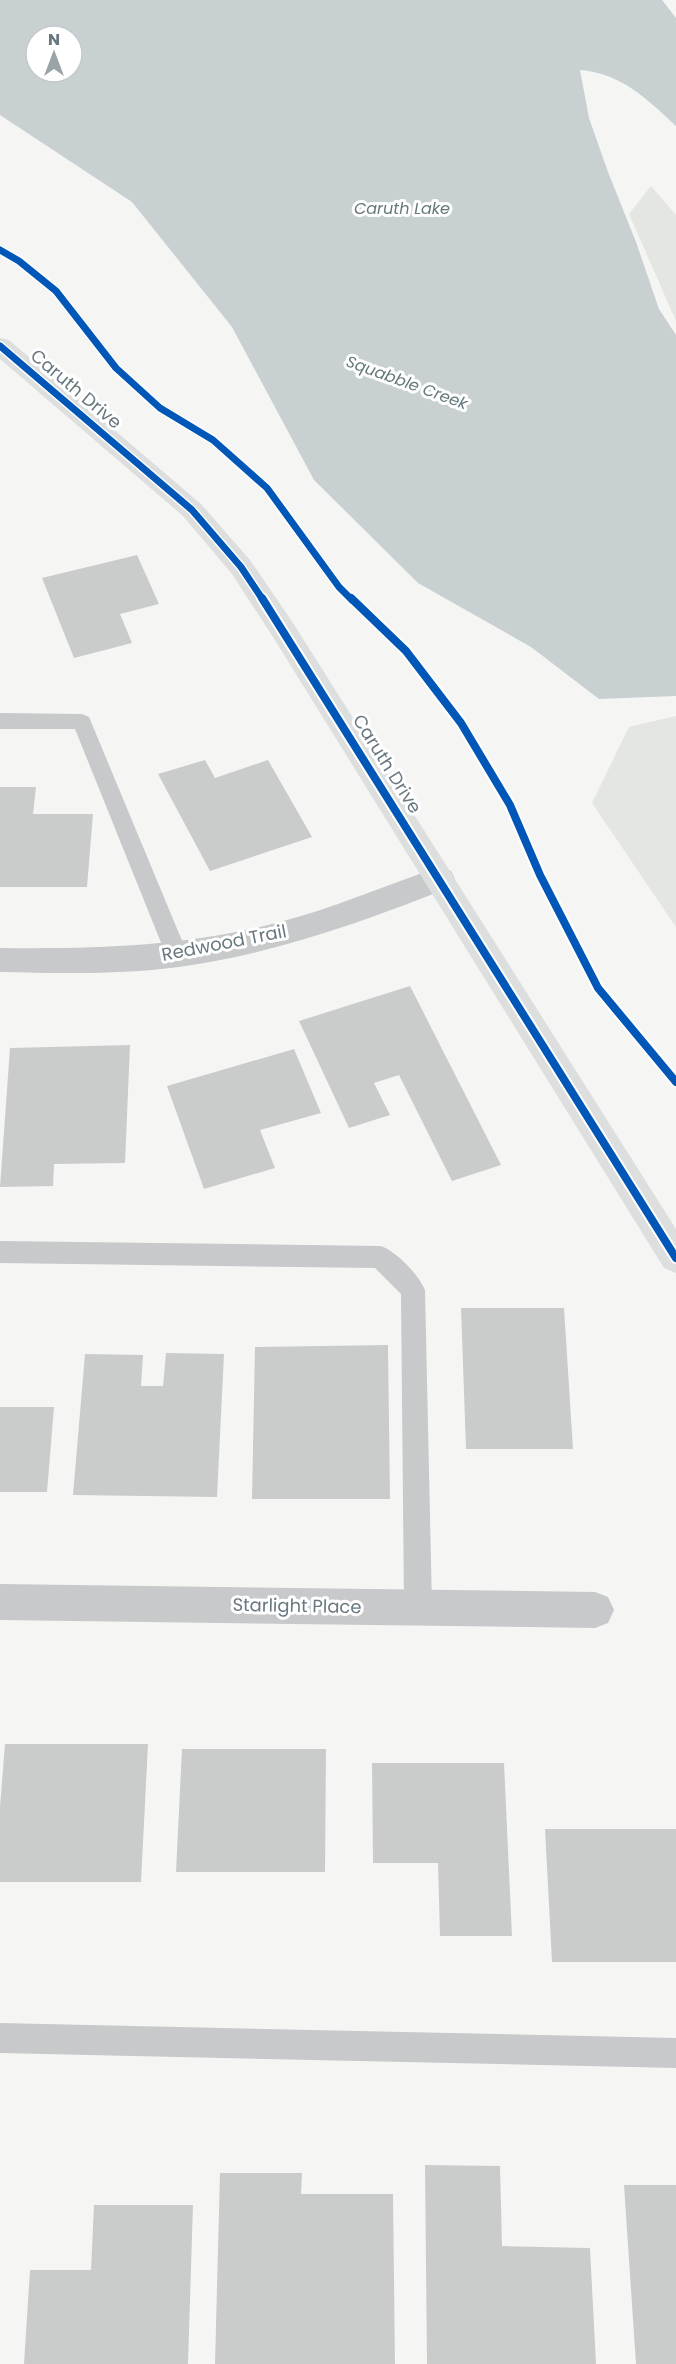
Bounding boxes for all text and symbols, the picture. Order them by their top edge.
north arrow [24,24,84,84]
text: N [48,28,60,51]
water label: Caruth Lake [354,197,450,220]
street label: Caruth Drive [25,343,127,434]
water label: Squabble Creek [343,350,472,415]
street label: Caruth Drive [347,709,428,818]
street label: Redwood Trail [159,918,288,967]
street label: Starlight Place [232,1592,362,1619]

